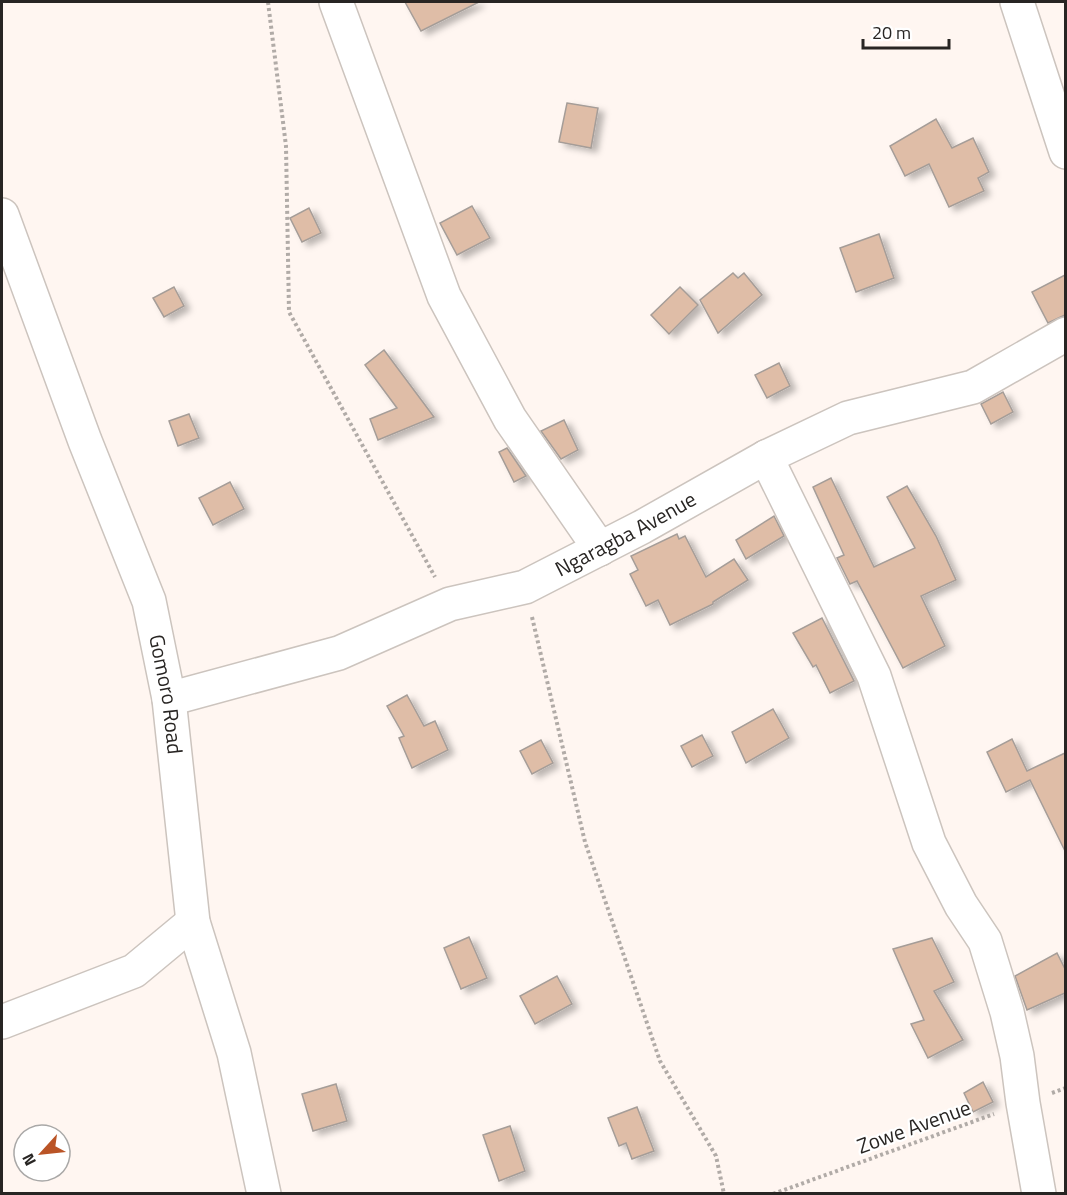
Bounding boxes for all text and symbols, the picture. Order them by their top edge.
scale bar [863,12,948,50]
text: 20 m [872,19,911,46]
street label: Ngaragba Avenue [549,483,702,584]
street label: Gomoro Road [141,631,192,756]
street label: Zowe Avenue [852,1091,975,1161]
north arrow [12,1123,72,1183]
text: N [15,1149,42,1170]

